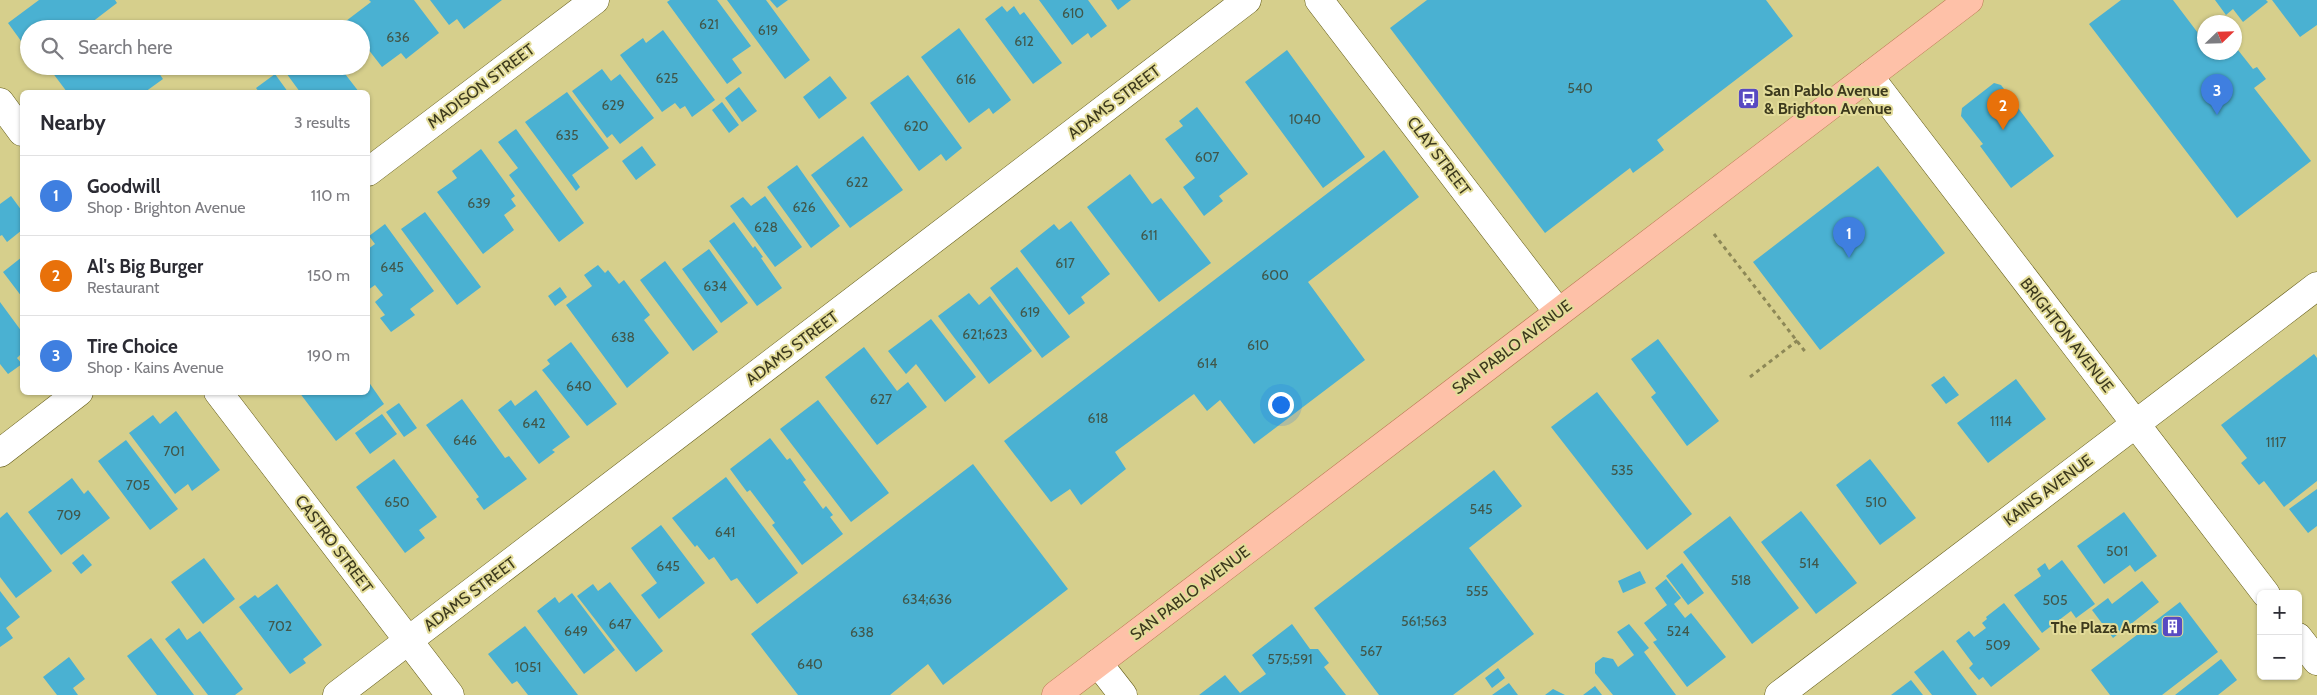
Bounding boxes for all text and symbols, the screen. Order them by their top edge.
house number: 610 [1062,4,1084,22]
house number: 621 [699,15,719,33]
north arrow [2197,15,2242,60]
search box [20,20,370,75]
house number: 619 [758,21,778,39]
house number: 636 [386,28,410,46]
house number: 612 [1014,32,1034,50]
icon: search [38,34,66,62]
text: Search here [78,36,172,59]
street label: MADISON STREET [424,39,539,132]
street label: ADAMS STREET [1064,61,1164,143]
house number: 625 [656,69,678,87]
house number: 616 [956,70,976,88]
pin: 3 [2201,74,2233,115]
house number: 540 [1567,79,1593,97]
place label: San Pablo Avenue & Brighton Avenue [1764,81,1892,118]
bus stop icon: San Pablo Avenue & Brighton Avenue [1736,87,1760,111]
pin: 2 [1987,89,2019,130]
house number: 629 [601,96,625,114]
text: Nearby [40,110,106,135]
house number: 1040 [1289,110,1321,128]
text: 3 results [294,113,350,132]
street label: CLAY STREET [1403,113,1475,199]
house number: 620 [903,117,929,135]
house number: 635 [555,126,579,144]
house number: 607 [1195,148,1219,166]
house number: 622 [846,173,868,191]
text: Goodwill [87,175,160,198]
text: 1 [53,186,59,205]
text: 110 m [311,186,350,205]
house number: 639 [467,194,491,212]
text: Shop · Brighton Avenue [87,198,245,217]
house number: 626 [792,198,816,216]
pin: 1 [1833,217,1865,258]
house number: 628 [754,218,778,236]
house number: 611 [1141,226,1157,244]
house number: 617 [1055,254,1075,272]
text: Al's Big Burger [87,255,203,278]
house number: 645 [380,258,404,276]
text: 2 [52,266,60,285]
text: 150 m [307,266,350,285]
house number: 600 [1261,266,1289,284]
street label: BRIGHTON AVENUE [2016,274,2118,396]
house number: 634 [703,277,727,295]
text: Restaurant [87,278,159,297]
street label: SAN PABLO AVENUE [1448,296,1576,398]
house number: 619 [1020,303,1040,321]
street label: ADAMS STREET [742,307,842,389]
house number: 621;623 [962,325,1008,343]
house number: 638 [611,328,635,346]
text: Tire Choice [87,335,178,358]
house number: 610 [1247,336,1269,354]
text: 3 [52,346,60,365]
text: 190 m [307,346,350,365]
house number: 614 [1197,354,1217,372]
text: Shop · Kains Avenue [87,358,224,377]
house number: 640 [566,377,592,395]
house number: 627 [870,390,892,408]
your location [1268,392,1294,418]
house number: 618 [1088,409,1108,427]
house number: 1114 [1990,412,2012,430]
house number: 642 [522,414,546,432]
house number: 646 [453,431,477,449]
house number: 1117 [2266,433,2286,451]
house number: 701 [163,442,185,460]
street label: KAINS AVENUE [2000,450,2096,530]
house number: 535 [1611,461,1633,479]
house number: 705 [126,476,150,494]
street label: CASTRO STREET [291,492,377,597]
house number: 650 [384,493,410,511]
house number: 510 [1865,493,1887,511]
house number: 545 [1469,500,1493,518]
house number: 709 [57,506,81,524]
house number: 641 [715,523,735,541]
street label: SAN PABLO AVENUE [1126,542,1254,644]
house number: 501 [2106,542,2128,560]
street label: ADAMS STREET [420,553,520,635]
house number: 514 [1799,554,1819,572]
house number: 645 [656,557,680,575]
house number: 518 [1731,571,1751,589]
house number: 555 [1466,582,1488,600]
house number: 634;636 [902,590,952,608]
map controls [2257,590,2302,680]
button: + [2257,590,2302,635]
house number: 505 [2043,591,2067,609]
house number: 561;563 [1401,612,1447,630]
house number: 647 [608,615,632,633]
building icon: The Plaza Arms [2161,615,2185,639]
house number: 702 [268,617,292,635]
place label: The Plaza Arms [2051,618,2157,637]
house number: 649 [564,622,588,640]
house number: 524 [1666,622,1690,640]
house number: 638 [850,623,874,641]
button: − [2257,635,2302,680]
house number: 509 [1985,636,2011,654]
house number: 567 [1360,642,1382,660]
house number: 575;591 [1267,650,1313,668]
house number: 640 [797,655,823,673]
house number: 1051 [515,658,541,676]

